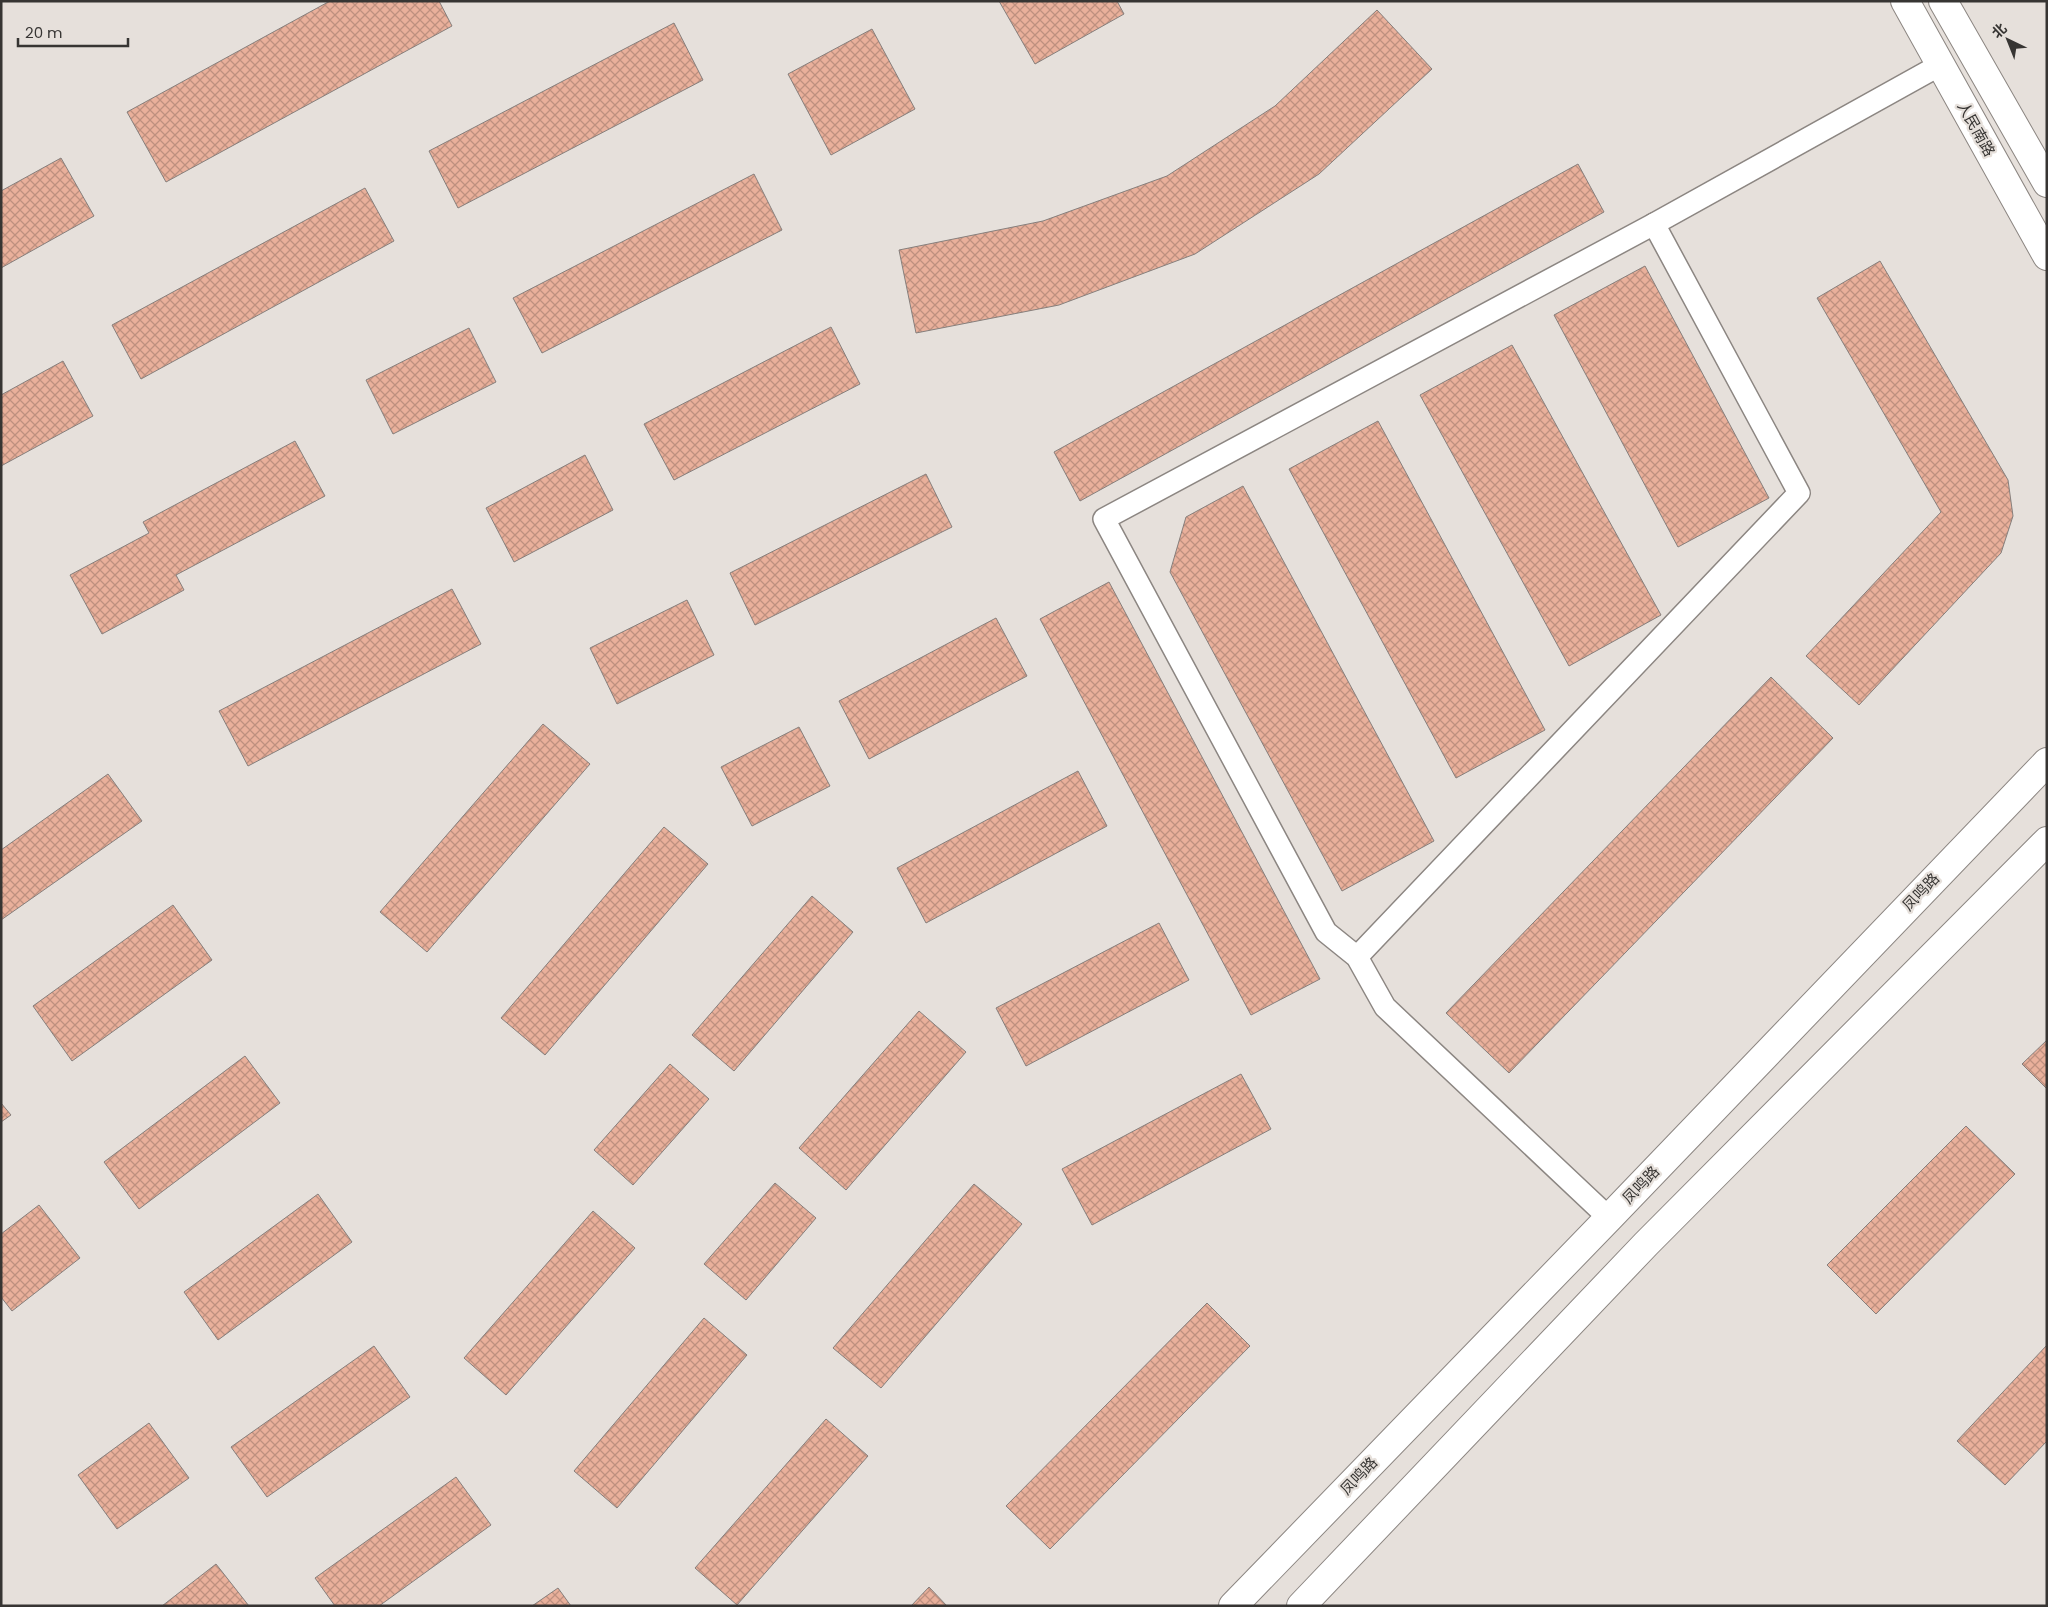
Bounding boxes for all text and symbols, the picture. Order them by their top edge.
scale bar [18,15,128,47]
north arrow [1983,15,2033,65]
text: 北 [1987,18,2011,43]
text: 20 m [25,22,63,43]
street label: 人民南路 [1953,97,2000,160]
street label: 凤鸣路 [1897,868,1944,915]
street label: 凤鸣路 [1617,1161,1664,1208]
street label: 凤鸣路 [1335,1452,1382,1499]

